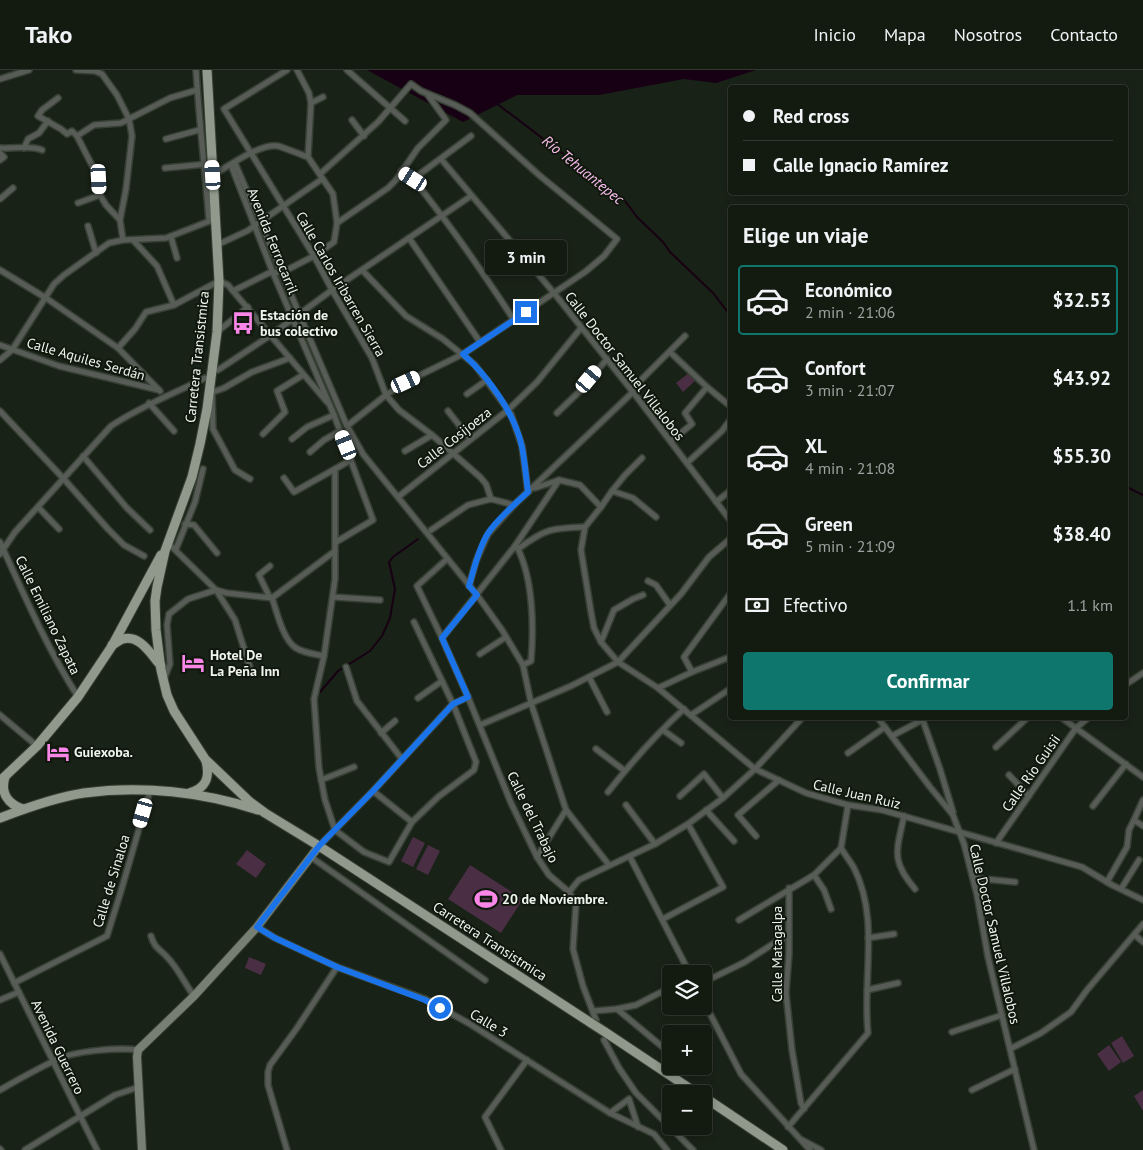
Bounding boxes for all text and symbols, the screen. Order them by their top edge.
text: Tako [25,19,72,50]
text: Inicio [813,23,856,46]
text: Mapa [884,23,926,46]
text: Nosotros [954,23,1022,46]
text: Contacto [1050,23,1118,46]
text: Red cross [773,104,849,128]
water label: Río Tehuantepec [539,131,629,209]
text: Calle Ignacio Ramírez [773,153,948,177]
car [204,160,221,190]
car [90,164,107,194]
car [396,165,429,193]
street label: Avenida Ferrocarril [243,185,303,297]
street label: Calle Carlos Iribarren Sierra [292,208,390,360]
text: Elige un viaje [743,221,869,249]
callout: 3 min [485,240,567,274]
text: 3 min [506,247,546,267]
icon: car [745,278,790,323]
text: Económico [805,278,892,302]
street label: Calle Doctor Samuel Villalobos [561,288,689,444]
text: $32.53 [1052,288,1111,312]
street label: Carretera Transistmica [181,290,213,424]
route end [515,301,537,323]
text: 2 min · 21:06 [805,302,895,322]
place label: Estación de bus colectivo [260,306,338,340]
bus stop icon: Estación de bus colectivo [230,310,256,336]
street label: Calle Aquiles Serdán [25,333,147,385]
icon: car [745,356,790,401]
text: Confort [805,356,866,380]
car [573,363,604,395]
text: $43.92 [1052,366,1111,390]
car [389,369,422,395]
text: 3 min · 21:07 [805,380,895,400]
street label: Calle Cosijoeza [413,403,495,473]
car [333,428,358,462]
icon: car [745,434,790,479]
text: XL [805,434,827,458]
text: $55.30 [1052,444,1111,468]
text: 4 min · 21:08 [805,458,895,478]
icon: car [745,512,790,557]
text: Green [805,512,853,536]
text: $38.40 [1052,522,1111,546]
text: 5 min · 21:09 [805,536,895,556]
street label: Calle Emiliano Zapata [11,553,85,678]
icon: cash [743,591,771,619]
text: Efectivo [783,593,848,617]
text: 1.1 km [1067,595,1113,615]
place label: Hotel De La Peña Inn [210,646,280,680]
hotel icon: Hotel De La Peña Inn [180,650,206,676]
button: Confirmar [743,652,1113,710]
street label: Calle Río Guisii [998,731,1064,815]
hotel icon: Guiexoba. [45,739,71,765]
place label: Guiexoba. [74,743,133,761]
street label: Calle del Trabajo [503,768,563,866]
street label: Calle Juan Ruiz [811,775,903,813]
car [131,797,154,829]
street label: Calle de Sinaloa [88,832,134,930]
street label: Calle Doctor Samuel Villalobos [965,842,1025,1026]
sports icon: 20 de Noviembre. [473,886,499,912]
place label: 20 de Noviembre. [502,890,608,908]
street label: Carretera Transistmica [430,897,550,985]
street label: Calle Matagalpa [768,906,786,1002]
map controls [662,965,712,1135]
button: layers [662,965,712,1015]
street label: Avenida Guerrero [27,997,89,1097]
route start [429,997,451,1019]
street label: Calle 3 [467,1005,511,1041]
button: + [662,1025,712,1075]
button: − [662,1085,712,1135]

